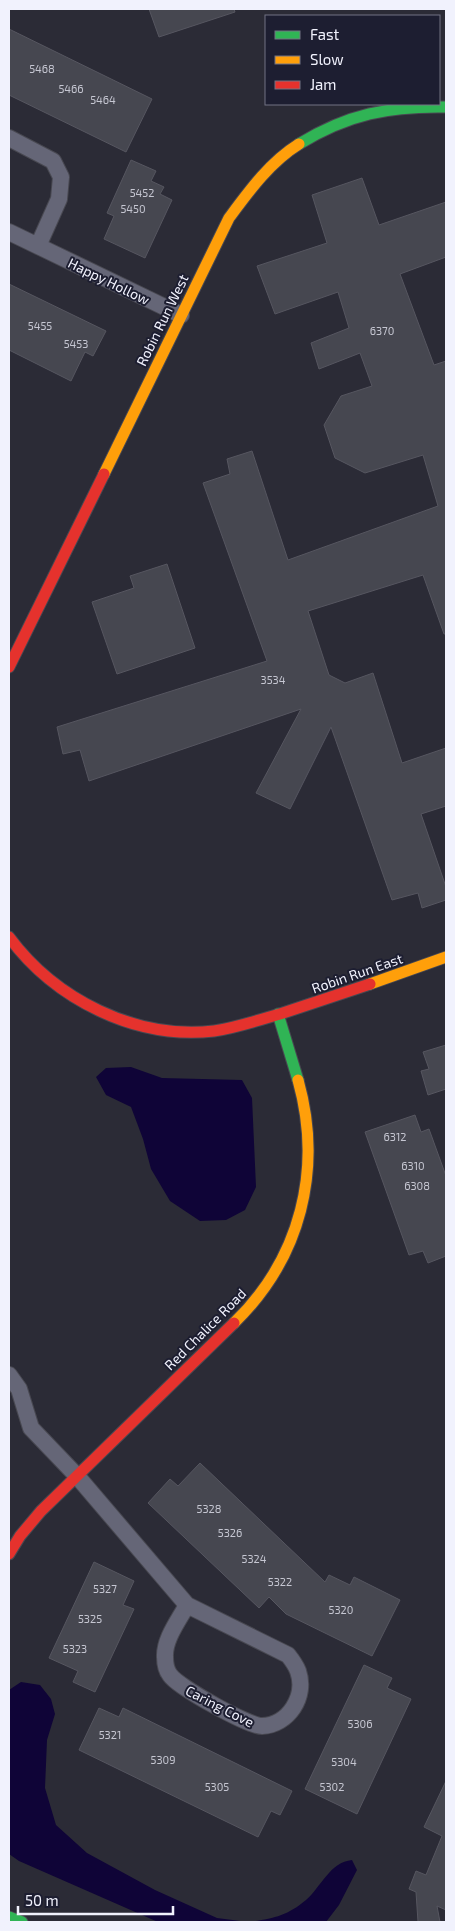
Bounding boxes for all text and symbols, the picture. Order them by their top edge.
legend [265,15,440,105]
text: Fast [310,25,340,43]
text: Slow [310,50,344,68]
house number: 5468 [29,62,55,75]
text: Jam [310,75,336,93]
house number: 5466 [58,82,84,95]
house number: 5464 [90,93,116,106]
house number: 5452 [130,186,154,199]
house number: 5450 [120,202,146,215]
street label: Happy Hollow [66,254,153,308]
street label: Robin Run West [132,271,192,369]
house number: 5455 [28,319,52,332]
house number: 6370 [370,324,394,337]
house number: 5453 [64,337,88,350]
house number: 3534 [261,673,286,686]
street label: Robin Run East [309,949,405,997]
house number: 6312 [384,1130,406,1143]
house number: 6310 [401,1159,425,1172]
house number: 6308 [404,1179,430,1192]
street label: Red Chalice Road [161,1285,249,1373]
house number: 5328 [197,1502,221,1515]
house number: 5326 [218,1526,242,1539]
house number: 5324 [242,1552,267,1565]
house number: 5322 [268,1575,292,1588]
house number: 5327 [93,1582,117,1595]
house number: 5320 [329,1603,353,1616]
house number: 5325 [78,1612,102,1625]
house number: 5323 [63,1642,87,1655]
street label: Caring Cove [183,1682,257,1730]
house number: 5306 [348,1717,372,1730]
house number: 5321 [99,1728,121,1741]
house number: 5309 [151,1753,175,1766]
house number: 5304 [331,1755,357,1768]
house number: 5305 [205,1780,229,1793]
house number: 5302 [320,1780,344,1793]
scale bar [18,1884,172,1916]
text: 50 m [25,1891,59,1909]

